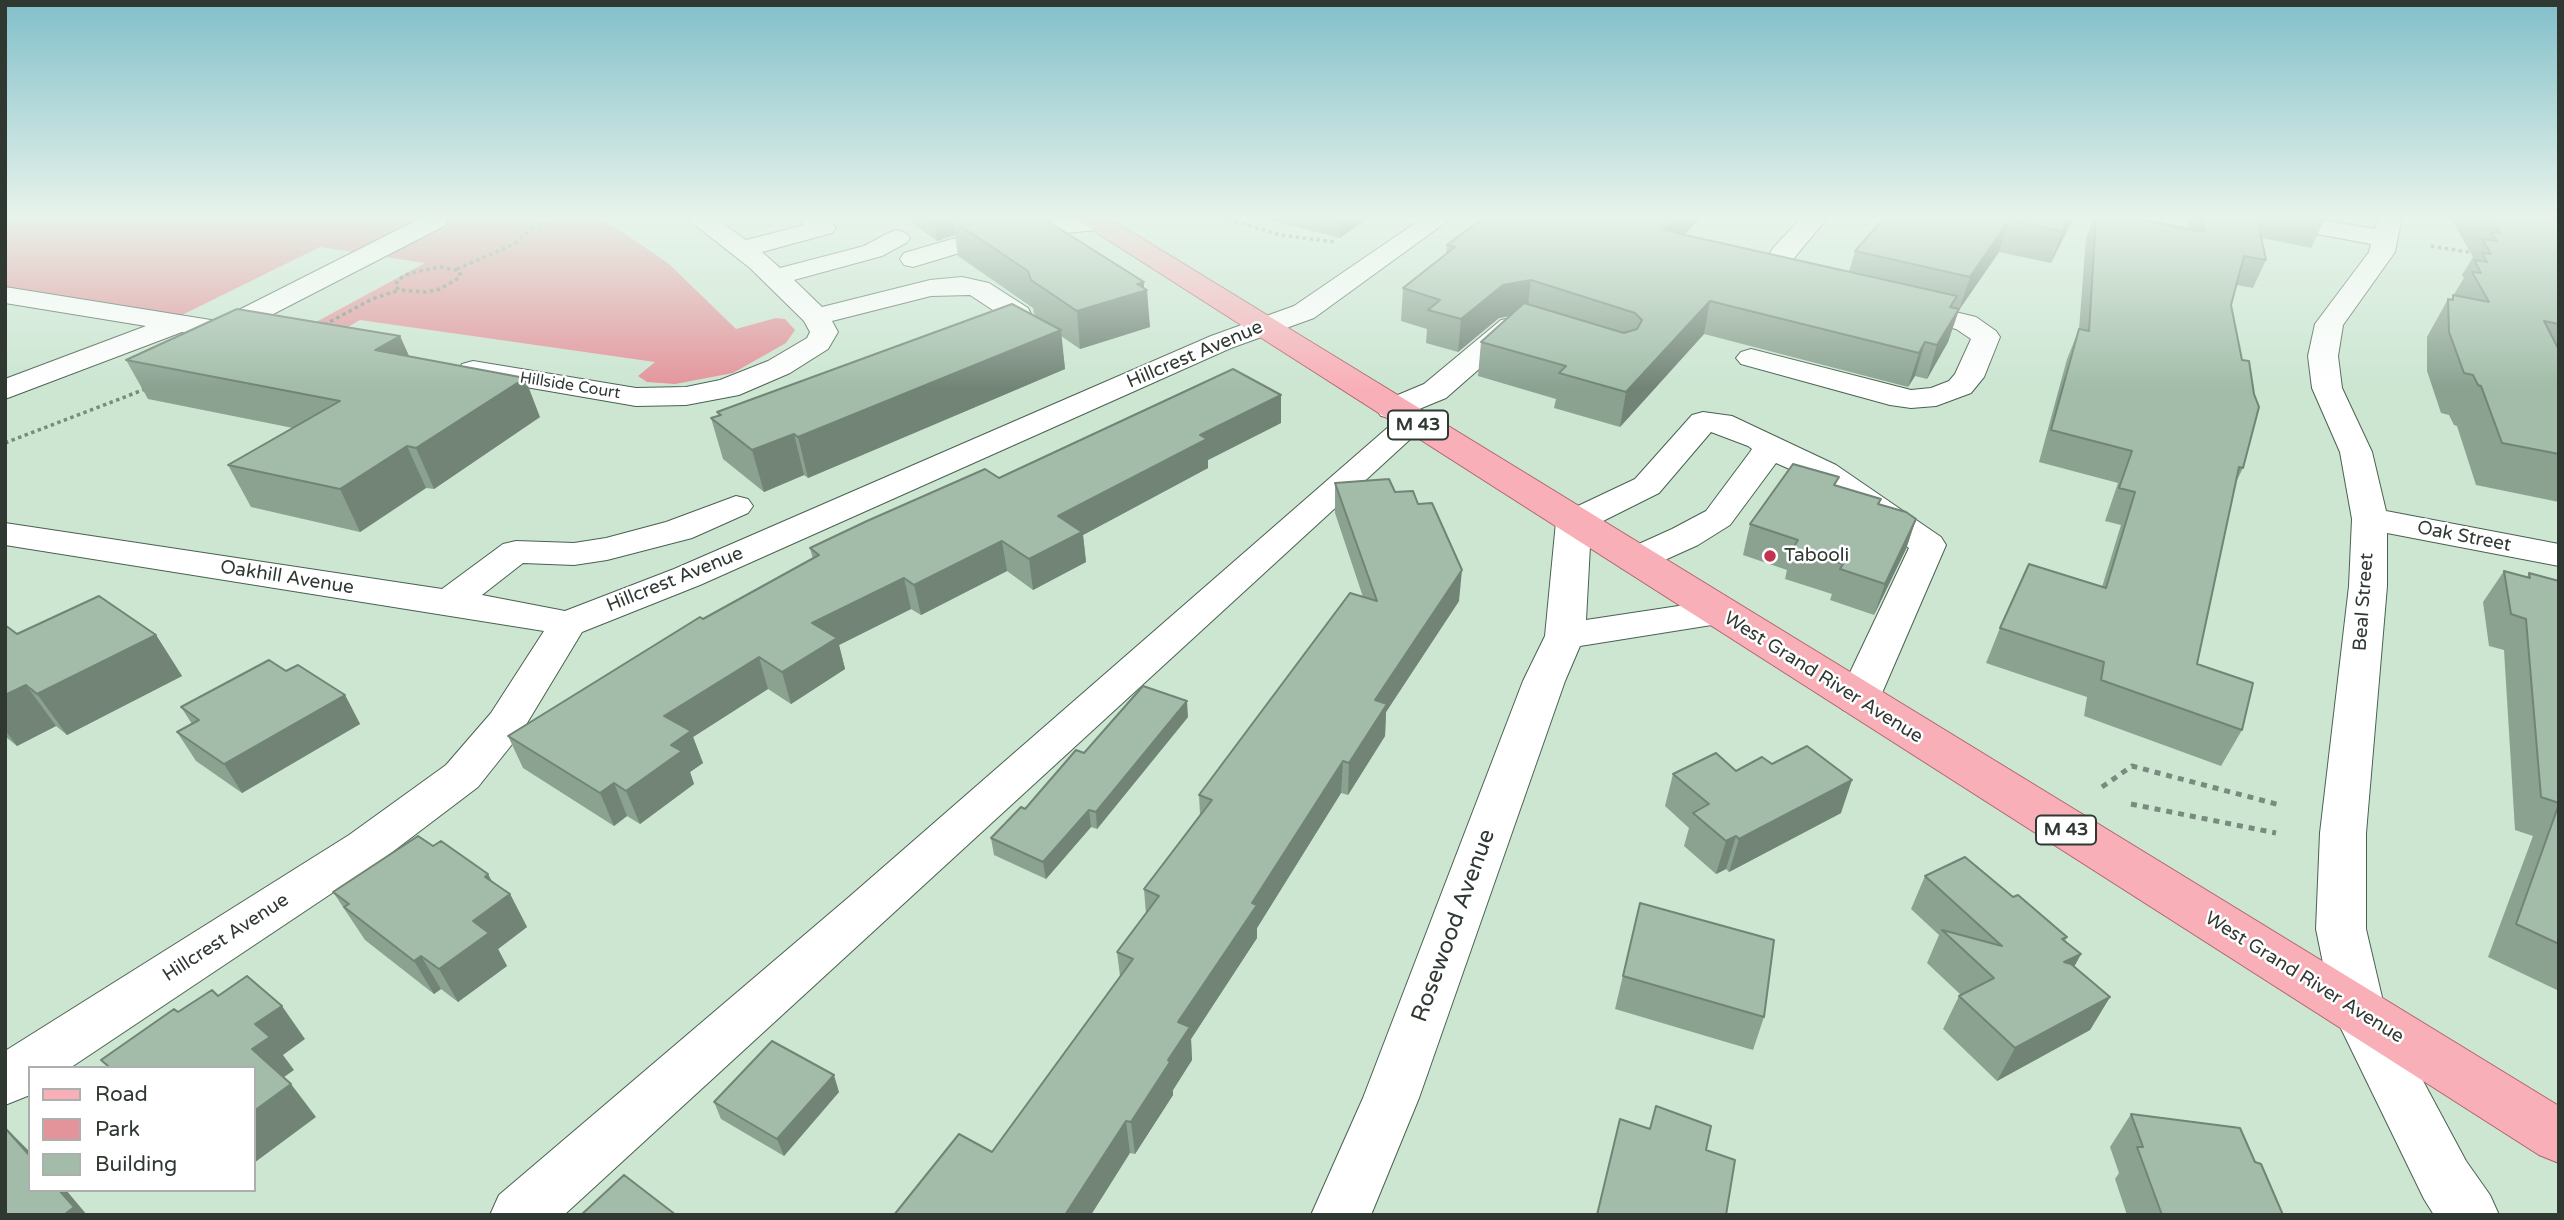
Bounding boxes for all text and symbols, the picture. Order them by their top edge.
street label: Hillcrest Avenue [1124,316,1266,394]
street label: Hillside Court [518,369,622,403]
road number: M 43 [1388,410,1448,440]
street label: Oak Street [2415,517,2513,557]
street label: Hillcrest Avenue [603,542,747,618]
place label: Tabooli [1784,545,1849,567]
marker: Tabooli [1762,548,1778,564]
street label: Beal Street [2349,552,2379,652]
street label: Oakhill Avenue [219,556,355,600]
street label: West Grand River Avenue [1719,607,1927,749]
road number: M 43 [2036,816,2096,844]
street label: Rosewood Avenue [1406,826,1502,1026]
street label: Hillcrest Avenue [159,889,293,987]
street label: West Grand River Avenue [2200,907,2408,1049]
legend [28,1066,256,1192]
text: Road [95,1082,148,1107]
text: Park [95,1117,140,1142]
text: Building [95,1152,177,1177]

